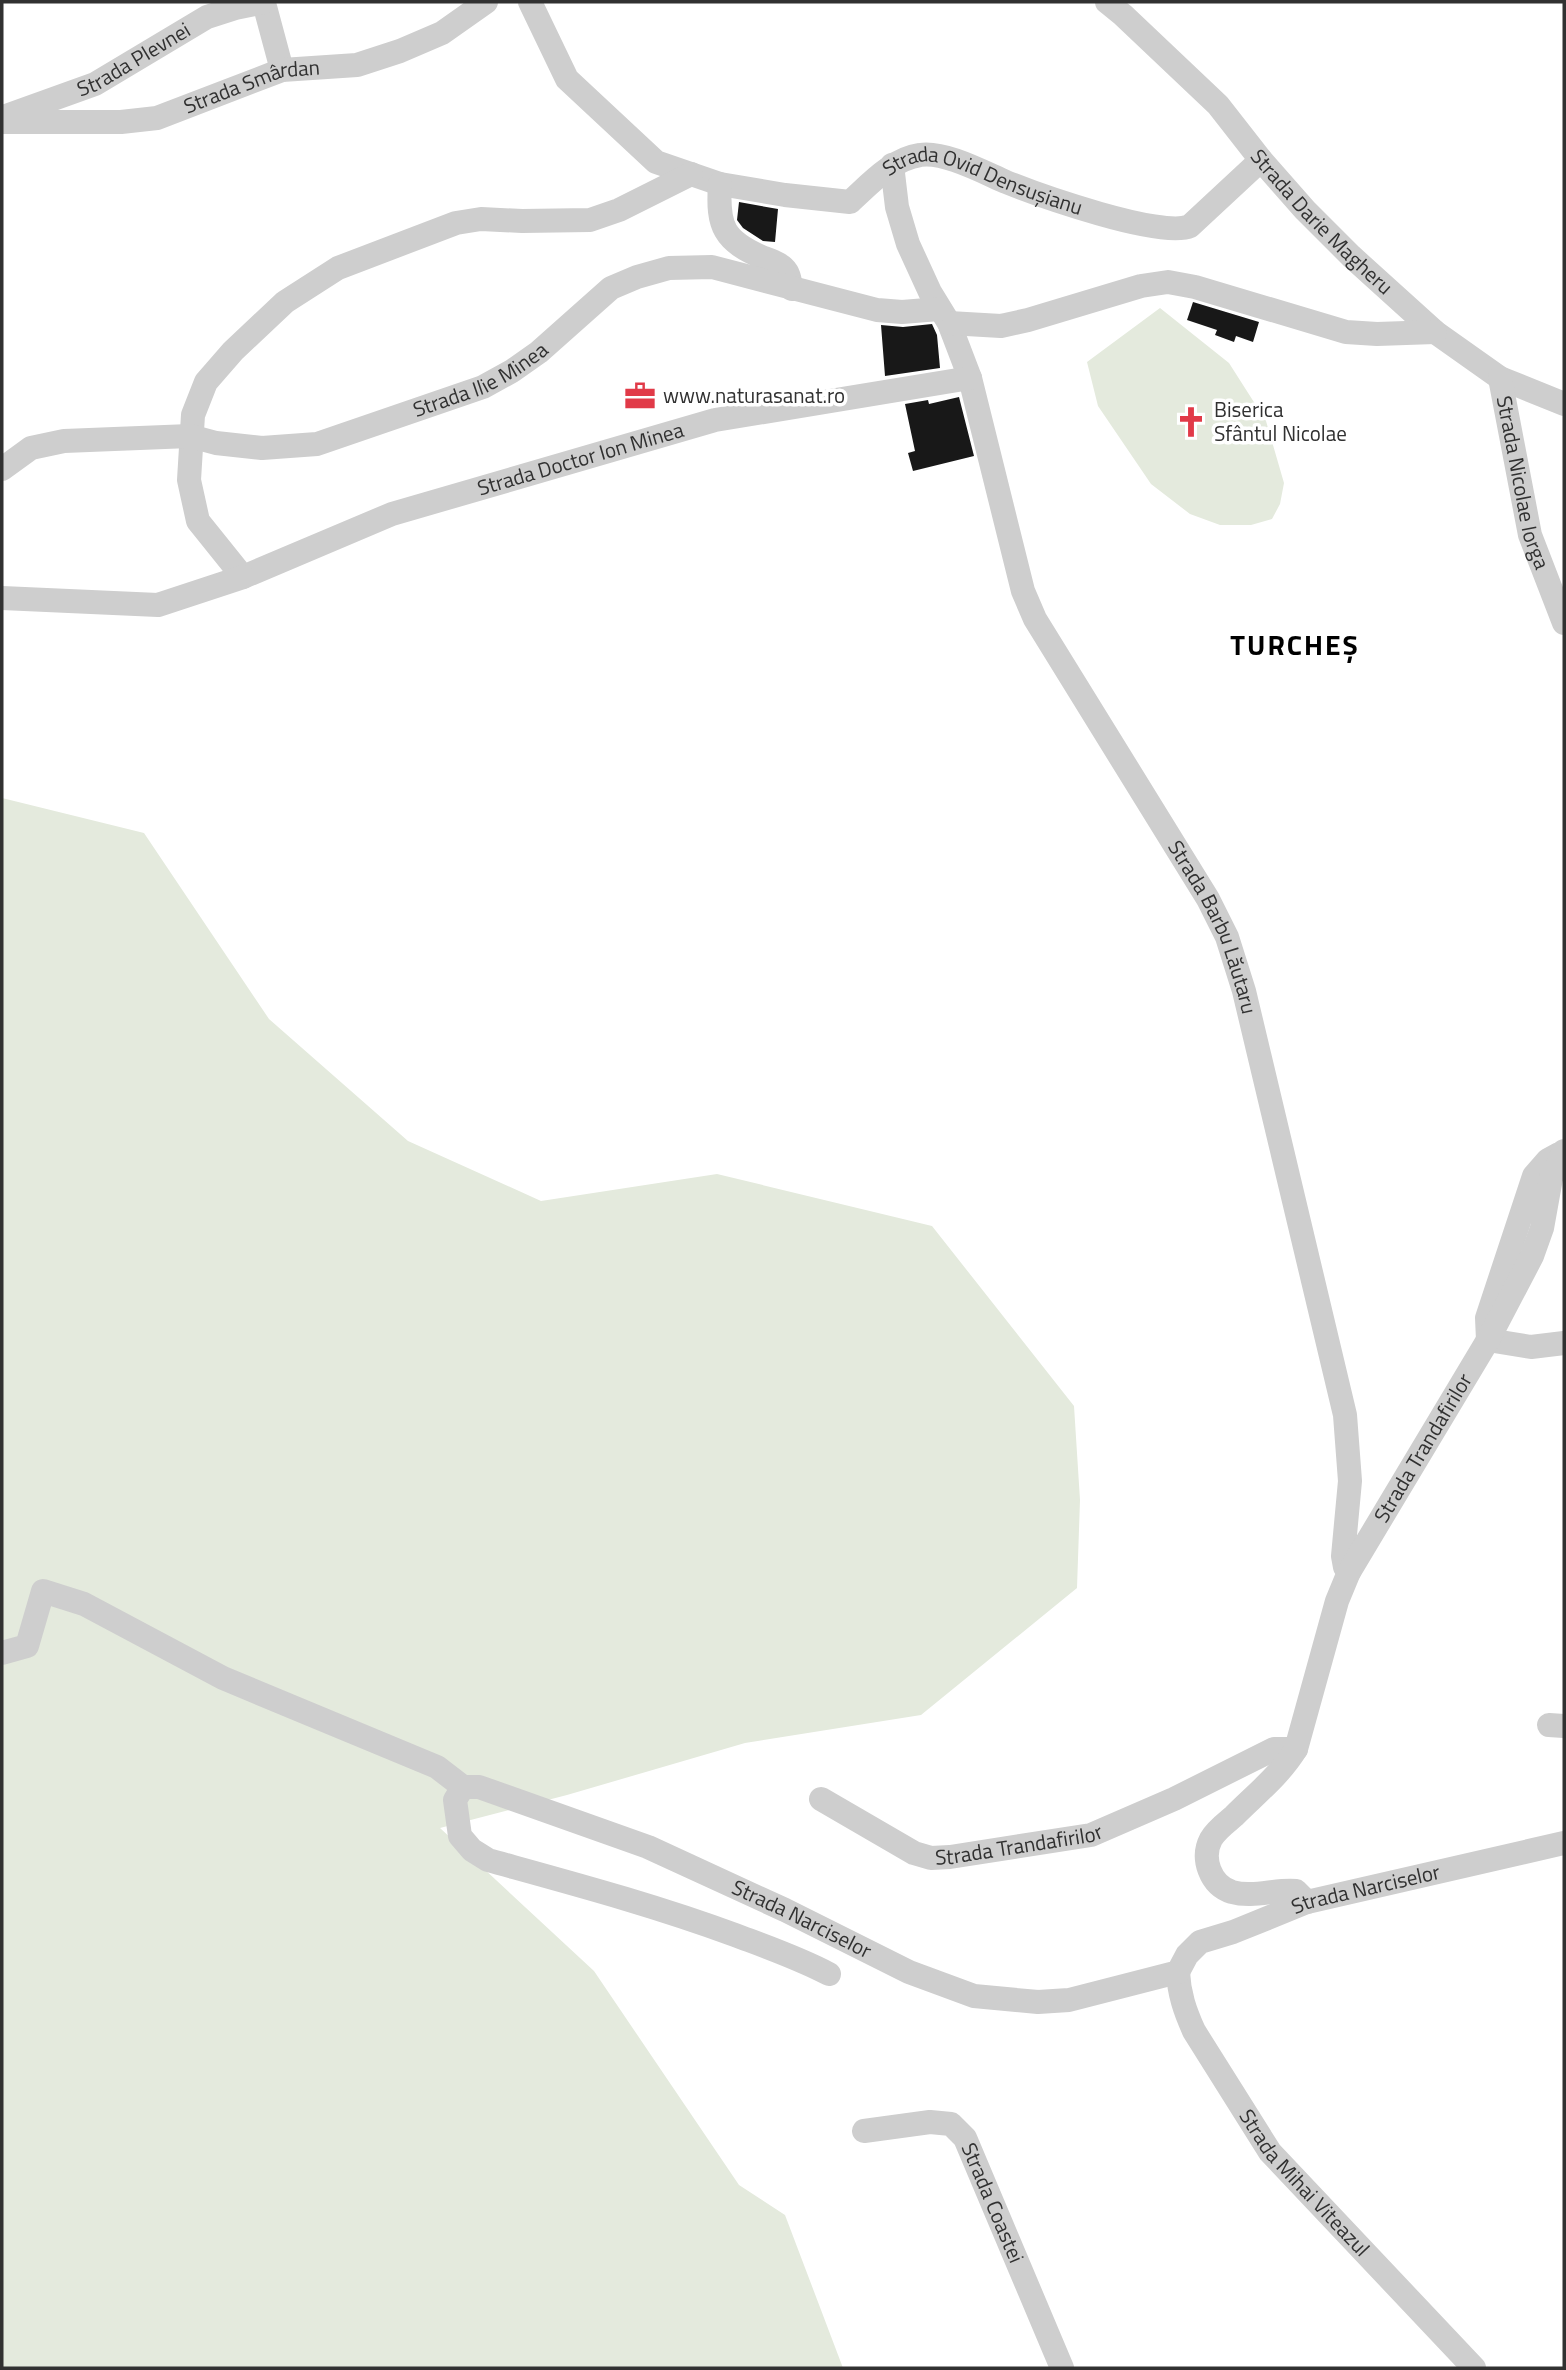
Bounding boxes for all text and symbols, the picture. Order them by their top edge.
street label: Strada Plevnei [72,13,196,104]
street label: Strada Smârdan [179,51,321,121]
street label: Strada Ovid Densușianu [875,137,1087,223]
street label: Strada Darie Magheru [1243,142,1401,302]
street label: Strada Ilie Minea [408,334,555,425]
office icon: www.naturasanat.ro [623,379,657,413]
place label: www.naturasanat.ro [663,379,845,411]
place label: Biserica Sfântul Nicolae [1214,393,1347,449]
street label: Strada Nicolae Iorga [1489,393,1559,574]
church icon: Biserica Sfântul Nicolae [1174,405,1208,439]
street label: Strada Doctor Ion Minea [473,413,688,503]
district label: TURCHEȘ [1230,623,1360,666]
street label: Strada Barbu Lăutaru [1160,834,1266,1017]
street label: Strada Trandafirilor [1365,1367,1480,1528]
street label: Strada Trandafirilor [934,1815,1108,1873]
street label: Strada Narciselor [1286,1855,1443,1922]
street label: Strada Narciselor [727,1871,877,1966]
street label: Strada Mihai Viteazul [1232,2102,1378,2263]
street label: Strada Coastei [954,2137,1033,2268]

